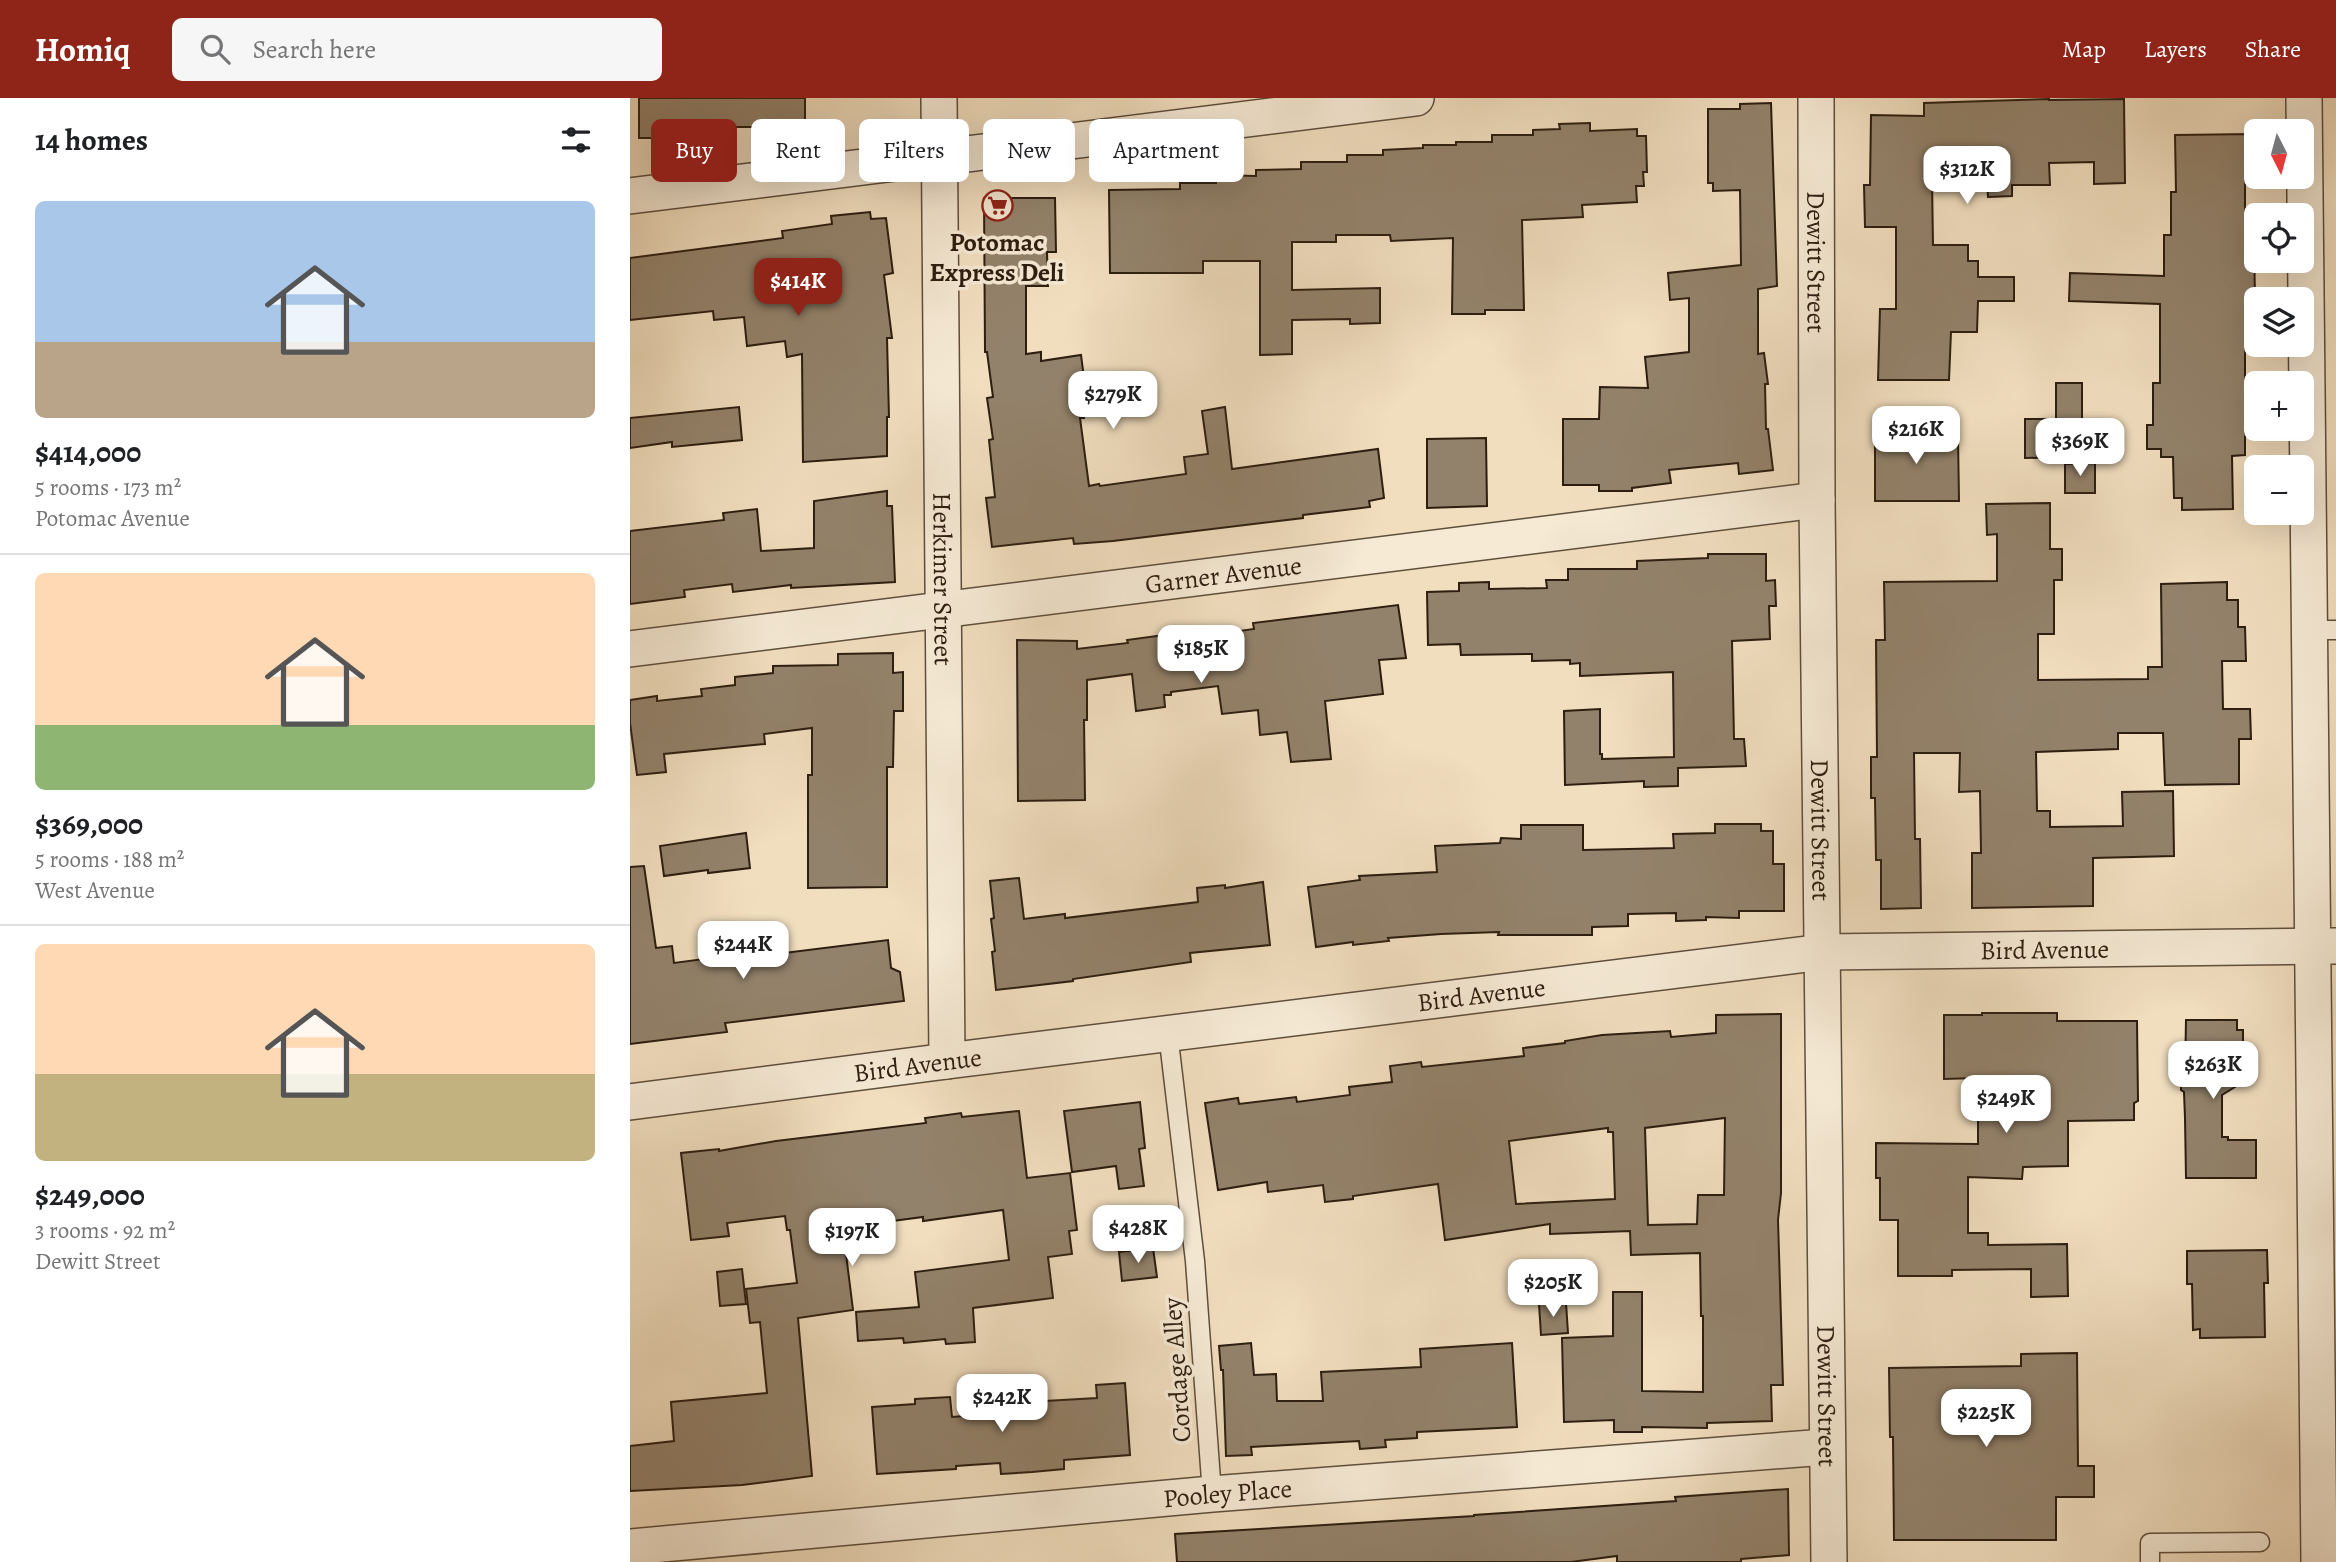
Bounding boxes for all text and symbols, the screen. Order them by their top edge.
search box [172,18,662,81]
text: Homiq [35,27,130,72]
icon: search [196,30,234,68]
text: Search here [252,32,376,67]
text: Map [2062,33,2106,65]
text: Layers [2144,33,2207,65]
text: Share [2245,33,2301,65]
chip: Buy [651,119,737,182]
chip: Rent [751,119,845,182]
chip: Filters [859,119,969,182]
chip: New [983,119,1075,182]
chip: Apartment [1089,119,1244,182]
north arrow [2244,119,2314,189]
map controls [2244,119,2314,525]
text: 14 homes [35,120,148,160]
icon: filters [557,121,595,159]
pin: $312K [1918,146,2016,206]
text: $312K [1939,153,1995,184]
supermarket icon: Potomac Express Deli [980,189,1014,223]
street label: Dewitt Street [1799,191,1834,333]
button: locate [2244,203,2314,273]
place label: Potomac Express Deli [930,225,1064,290]
icon: home [252,247,378,373]
pin: $414K [749,258,847,318]
text: $414K [770,265,826,296]
button: layers [2244,287,2314,357]
button: + [2244,371,2314,441]
pin: $279K [1064,372,1162,431]
text: $279K [1084,378,1142,409]
pin: $216K [1867,406,1965,466]
text: $216K [1888,413,1944,444]
pin: $369K [2031,418,2129,478]
text: $369K [2051,425,2109,456]
text: $414,000 [35,432,141,472]
button: − [2244,455,2314,525]
text: 5 rooms · 173 m² [35,472,181,503]
street label: Herkimer Street [925,492,961,666]
text: Potomac Avenue [35,503,190,534]
street label: Garner Avenue [1143,547,1304,602]
icon: home [252,619,378,745]
pin: $185K [1152,626,1250,685]
text: $185K [1174,632,1228,663]
street label: Dewitt Street [1802,759,1839,902]
text: $369,000 [35,804,143,844]
text: 5 rooms · 188 m² [35,844,184,875]
text: West Avenue [35,875,155,906]
pin: $244K [694,922,792,981]
text: $244K [714,928,772,959]
street label: Bird Avenue [1980,931,2109,968]
street label: Bird Avenue [1415,969,1547,1020]
icon: home [252,990,378,1116]
street label: Bird Avenue [851,1039,984,1090]
pin: $263K [2164,1042,2262,1101]
text: $263K [2184,1048,2242,1079]
pin: $249K [1957,1076,2055,1135]
text: $249K [1977,1082,2035,1113]
text: $249,000 [35,1175,145,1215]
pin: $428K [1089,1206,1187,1265]
pin: $197K [803,1208,901,1268]
text: $428K [1109,1212,1167,1243]
text: 3 rooms · 92 m² [35,1215,175,1246]
text: $197K [825,1215,879,1246]
text: Dewitt Street [35,1246,160,1277]
pin: $205K [1504,1260,1602,1319]
text: $205K [1524,1266,1582,1297]
street label: Cordage Alley [1154,1296,1200,1443]
street label: Dewitt Street [1809,1325,1845,1468]
pin: $242K [953,1374,1051,1434]
text: $242K [973,1381,1031,1412]
pin: $225K [1937,1390,2035,1449]
text: $225K [1957,1396,2015,1427]
street label: Pooley Place [1162,1470,1293,1516]

